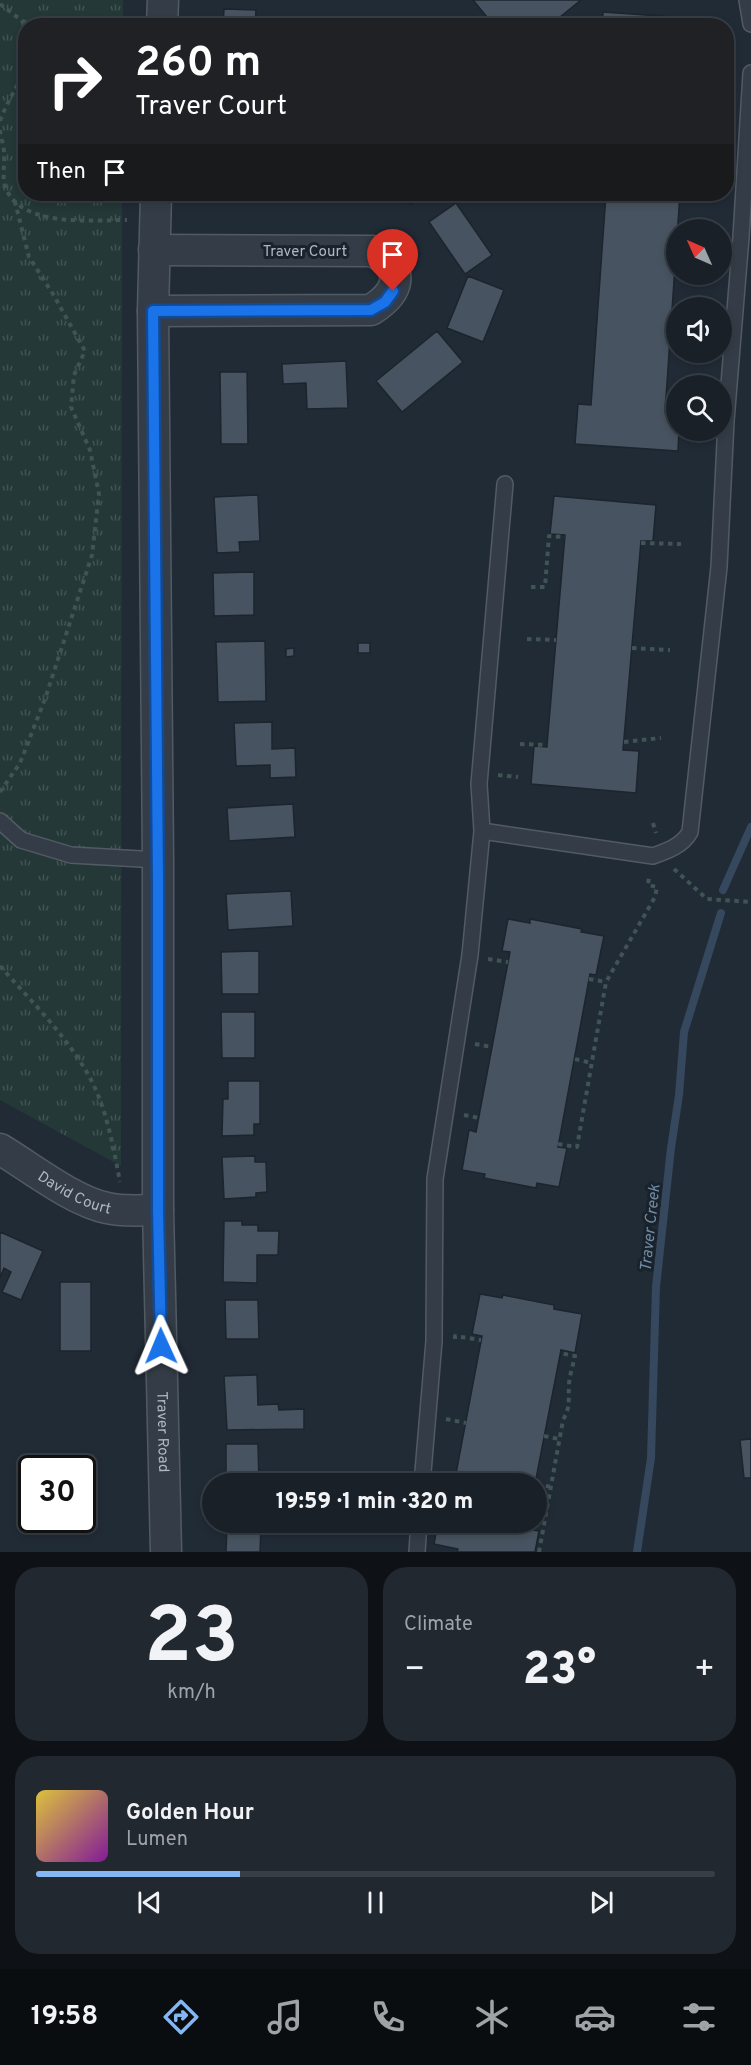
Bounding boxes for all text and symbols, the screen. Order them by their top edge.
text: 260 m [135,38,261,91]
icon: right [36,42,114,120]
text: Traver Court [135,90,287,124]
icon: arrive [98,156,131,189]
text: Then [36,159,86,186]
north arrow [666,219,732,285]
map controls [666,219,732,441]
pin [367,229,418,291]
icon: arrive [376,238,409,271]
street label: Traver Court [263,243,347,262]
button: sound [666,297,732,363]
button: search [666,375,732,441]
street label: David Court [33,1168,113,1220]
water label: Traver Creek [636,1183,666,1273]
position arrow [129,1314,193,1378]
street label: Traver Road [151,1391,172,1473]
speed limit sign: 30 [18,1455,96,1533]
text: 19:59 · 1 min · 320 m [276,1489,473,1516]
text: 23 [144,1591,239,1690]
text: Climate [404,1612,473,1638]
text: 23° [523,1643,596,1700]
text: − [404,1650,425,1692]
text: + [694,1650,715,1692]
text: km/h [167,1680,216,1706]
text: Golden Hour [126,1800,254,1827]
text: Lumen [126,1827,188,1853]
icon: previous [133,1886,166,1919]
icon: pause [359,1886,392,1919]
icon: next [585,1886,618,1919]
icon: directions [160,1996,202,2038]
icon: music [264,1996,306,2038]
icon: phone [367,1996,409,2038]
icon: climate [471,1996,513,2038]
icon: car [574,1996,616,2038]
icon: filters [678,1996,720,2038]
text: 19:58 [31,2000,98,2034]

